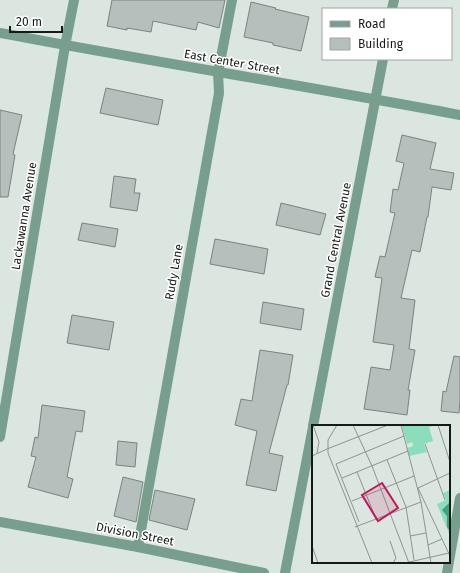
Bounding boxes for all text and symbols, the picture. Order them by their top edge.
scale bar [10,8,62,34]
legend [322,8,452,60]
text: 20 m [16,15,42,29]
text: Road [358,17,386,31]
text: Building [358,37,404,51]
street label: East Center Street [183,47,282,77]
street label: Lackawanna Avenue [9,161,39,271]
street label: Grand Central Avenue [318,181,354,299]
street label: Rudy Lane [162,243,186,301]
inset map [312,425,450,563]
street label: Division Street [95,520,176,549]

